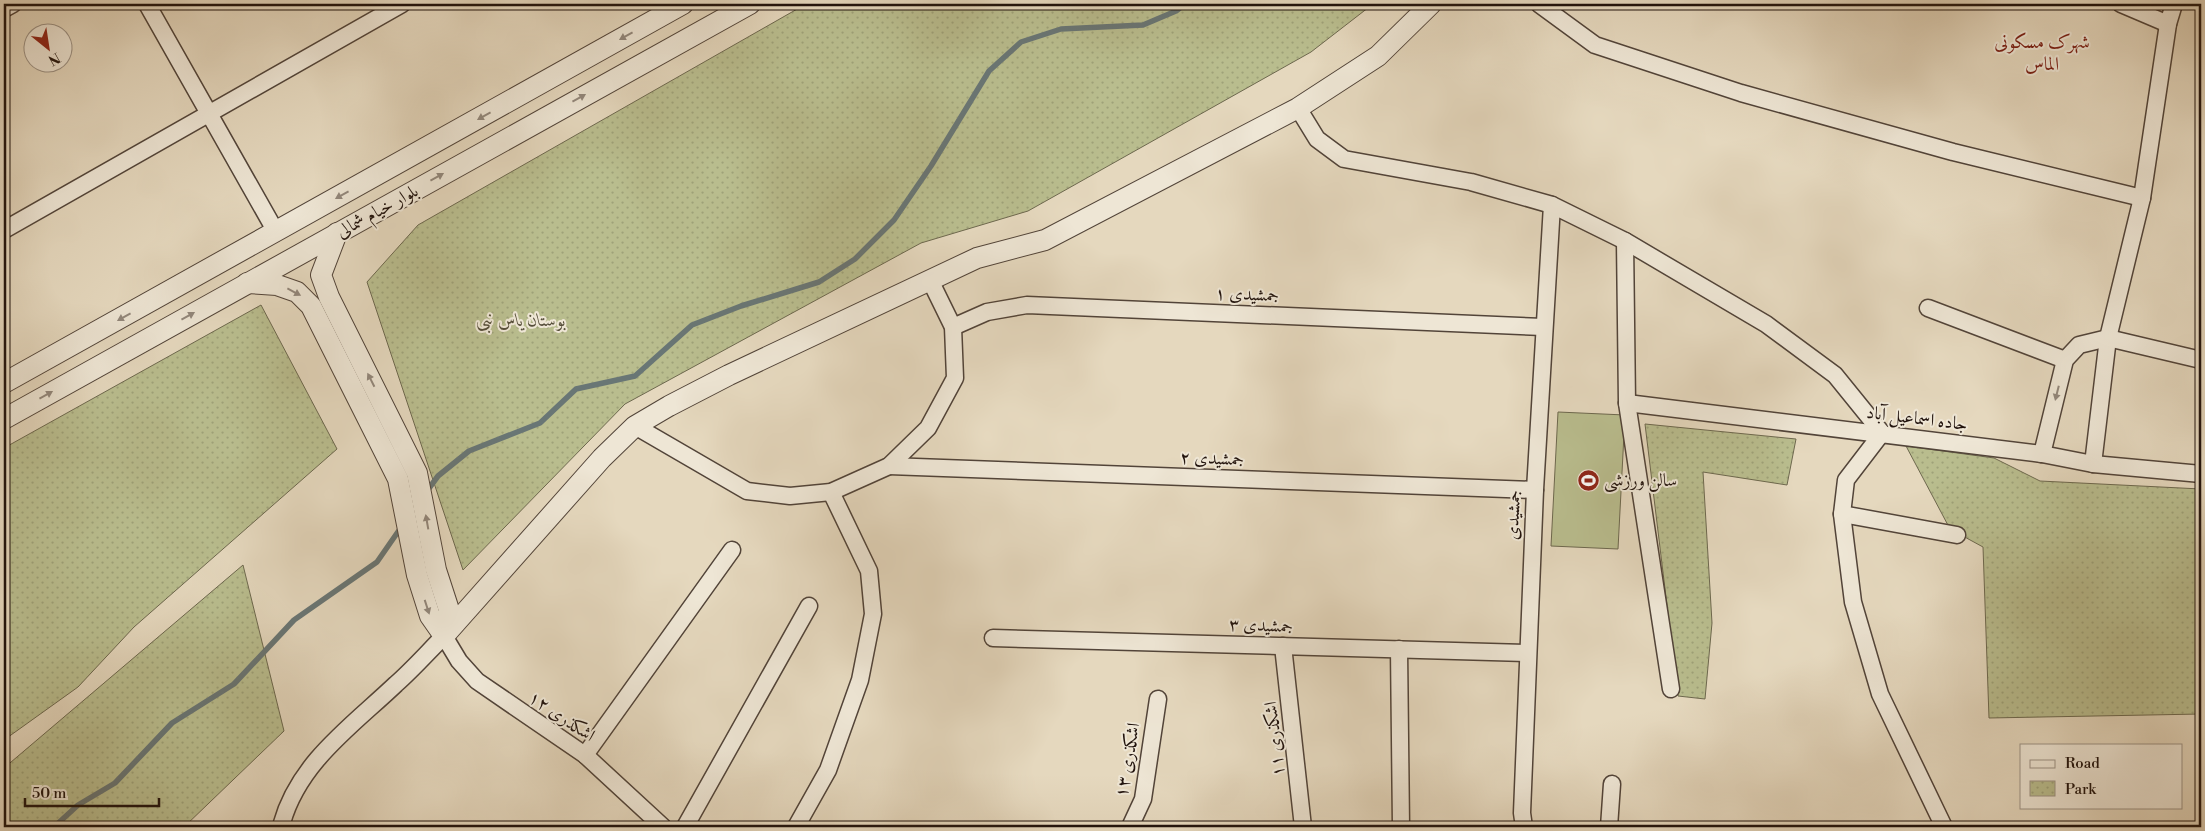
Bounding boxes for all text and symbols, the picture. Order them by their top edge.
north arrow [22,22,72,72]
district label: شهرک مسکونی الماس [1994,30,2090,76]
one-way arrow [618,32,633,40]
text: N [45,48,63,69]
one-way arrow [573,94,586,103]
one-way arrow [477,111,490,120]
one-way arrow [431,173,444,182]
street label: بلوار خیام شمالی [332,179,424,247]
one-way arrow [335,191,349,199]
street label: جمشیدی ۱ [1214,282,1279,307]
one-way arrow [287,288,302,296]
park label: بوستان یاس نبی [476,309,566,334]
one-way arrow [117,312,130,321]
one-way arrow [181,312,195,320]
one-way arrow [367,373,375,387]
one-way arrow [2053,385,2061,401]
one-way arrow [39,391,54,399]
street label: جاده اسماعیل آباد [1865,401,1969,437]
street label: جمشیدی ۲ [1179,446,1244,471]
sports icon: سالن ورزشی [1576,468,1600,492]
place label: سالن ورزشی [1604,469,1677,493]
street label: جمشیدی [1501,489,1526,541]
one-way arrow [423,514,431,530]
one-way arrow [423,600,431,615]
street label: جمشیدی ۳ [1228,613,1293,638]
street label: اشکذری ۱۲ [524,686,599,747]
street label: اشکذری ۱۱ [1259,700,1290,778]
street label: اشکذری ۱۳ [1110,721,1145,799]
legend [2020,744,2182,808]
text: Road [2065,754,2100,773]
scale bar [25,776,159,808]
text: Park [2065,780,2097,799]
text: 50 m [32,784,66,803]

